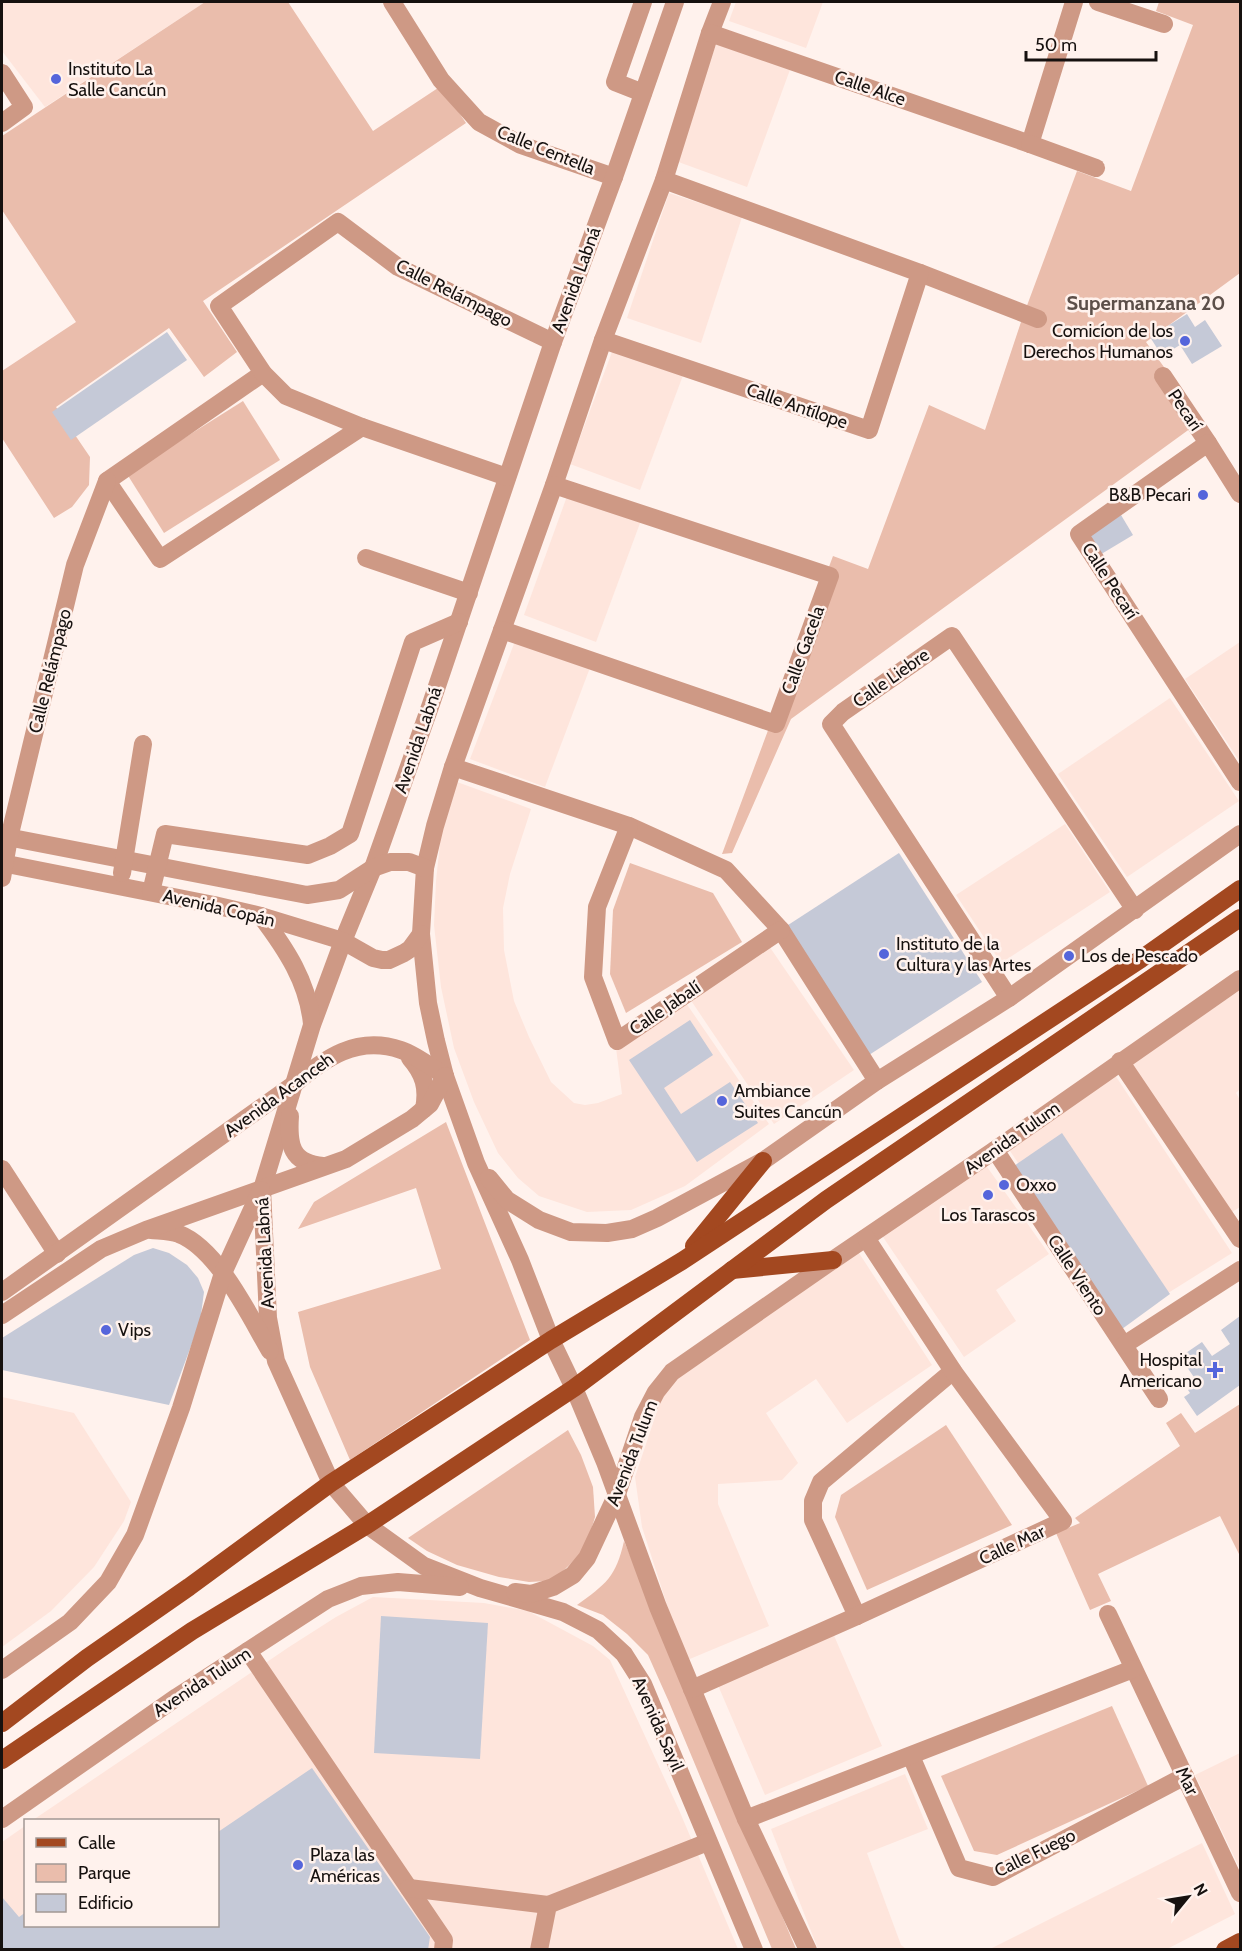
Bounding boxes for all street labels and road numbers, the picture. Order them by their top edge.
street label: Calle Alce [832,66,908,110]
street label: Calle Centella [494,120,599,180]
street label: Avenida Labná [547,224,605,336]
street label: Calle Relámpago [392,254,516,332]
street label: Calle Antílope [743,378,851,434]
street label: Pecarí [1163,385,1207,435]
street label: Calle Pecarí [1077,539,1143,624]
street label: Calle Gacela [777,603,829,697]
street label: Calle Relámpago [24,606,76,735]
street label: Calle Liebre [849,644,933,712]
street label: Avenida Labná [389,683,447,796]
street label: Avenida Copán [161,884,277,932]
street label: Calle Jabalí [625,976,705,1040]
street label: Avenida Acanceh [220,1048,338,1142]
street label: Avenida Tulum [960,1097,1064,1179]
street label: Avenida Labná [251,1197,279,1309]
street label: Calle Viento [1043,1230,1111,1320]
street label: Avenida Tulum [602,1397,662,1509]
street label: Calle Mar [976,1520,1049,1570]
street label: Avenida Tulum [149,1642,255,1722]
street label: Avenida Sayil [627,1673,689,1775]
street label: Mar [1171,1763,1203,1799]
street label: Calle Fuego [991,1824,1079,1882]

